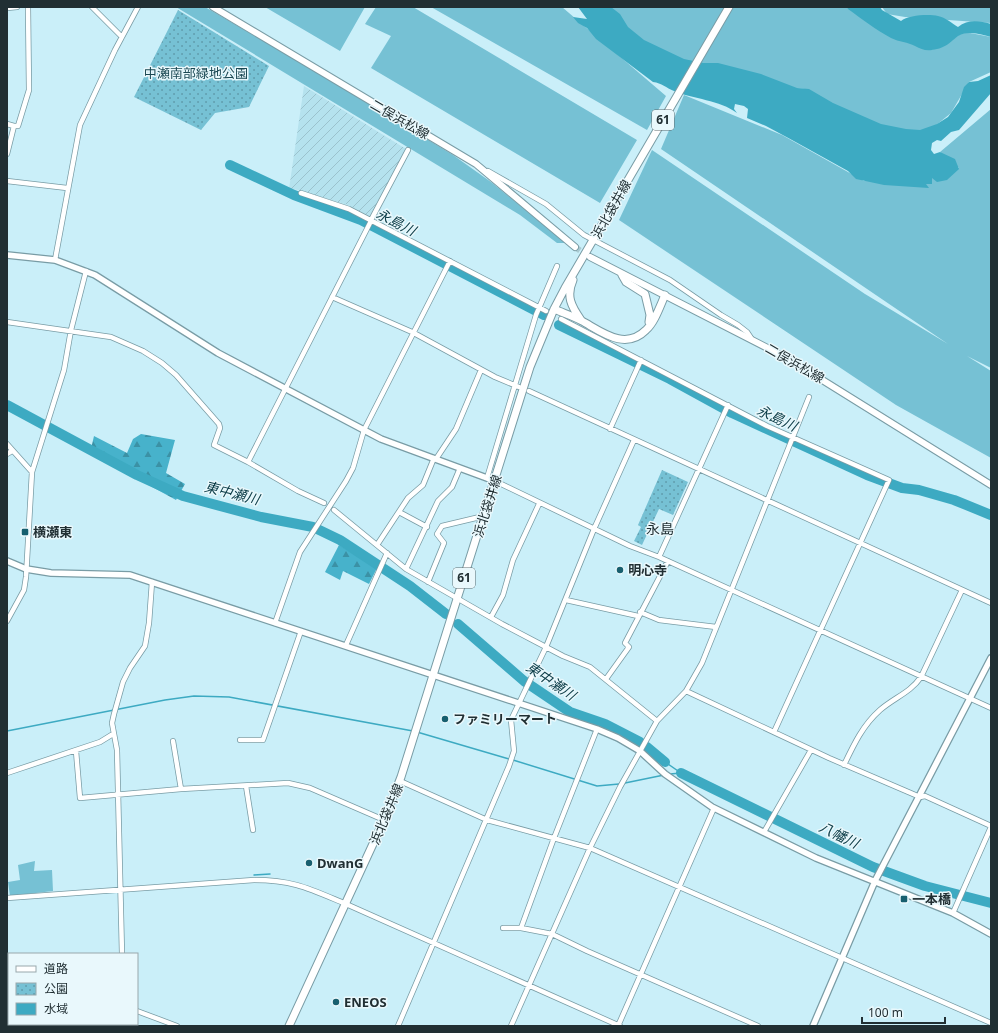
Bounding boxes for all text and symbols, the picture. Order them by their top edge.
park label: 中瀬南部緑地公園 [144,64,248,82]
street label: 二俣浜松線 [367,95,433,143]
road number: 61 [652,110,674,130]
street label: 浜北袋井線 [587,176,635,242]
water label: 永島川 [373,204,421,240]
street label: 二俣浜松線 [762,339,828,387]
water label: 永島川 [754,400,802,436]
street label: 浜北袋井線 [468,472,506,540]
water label: 東中瀬川 [203,477,264,509]
district label: 永島 [646,519,674,538]
place label: 横瀬東 [33,523,72,541]
marker: 横瀬東 [20,527,30,537]
place label: 明心寺 [628,561,667,579]
marker: 明心寺 [615,565,625,575]
road number: 61 [453,568,475,588]
water label: 東中瀬川 [523,657,581,705]
place label: ファミリーマート [453,710,557,728]
marker: ファミリーマート [440,714,450,724]
street label: 浜北袋井線 [365,781,407,847]
water label: 八幡川 [816,817,864,853]
place label: DwanG [317,854,363,872]
marker: DwanG [304,858,314,868]
place label: 一本橋 [912,890,951,908]
marker: 一本橋 [899,894,909,904]
legend [8,953,138,1025]
text: 道路 [44,960,68,977]
text: 公園 [44,980,68,997]
place label: ENEOS [344,993,387,1011]
marker: ENEOS [331,997,341,1007]
scale bar [862,999,945,1025]
text: 水域 [44,1000,68,1017]
text: 100 m [868,1004,903,1021]

